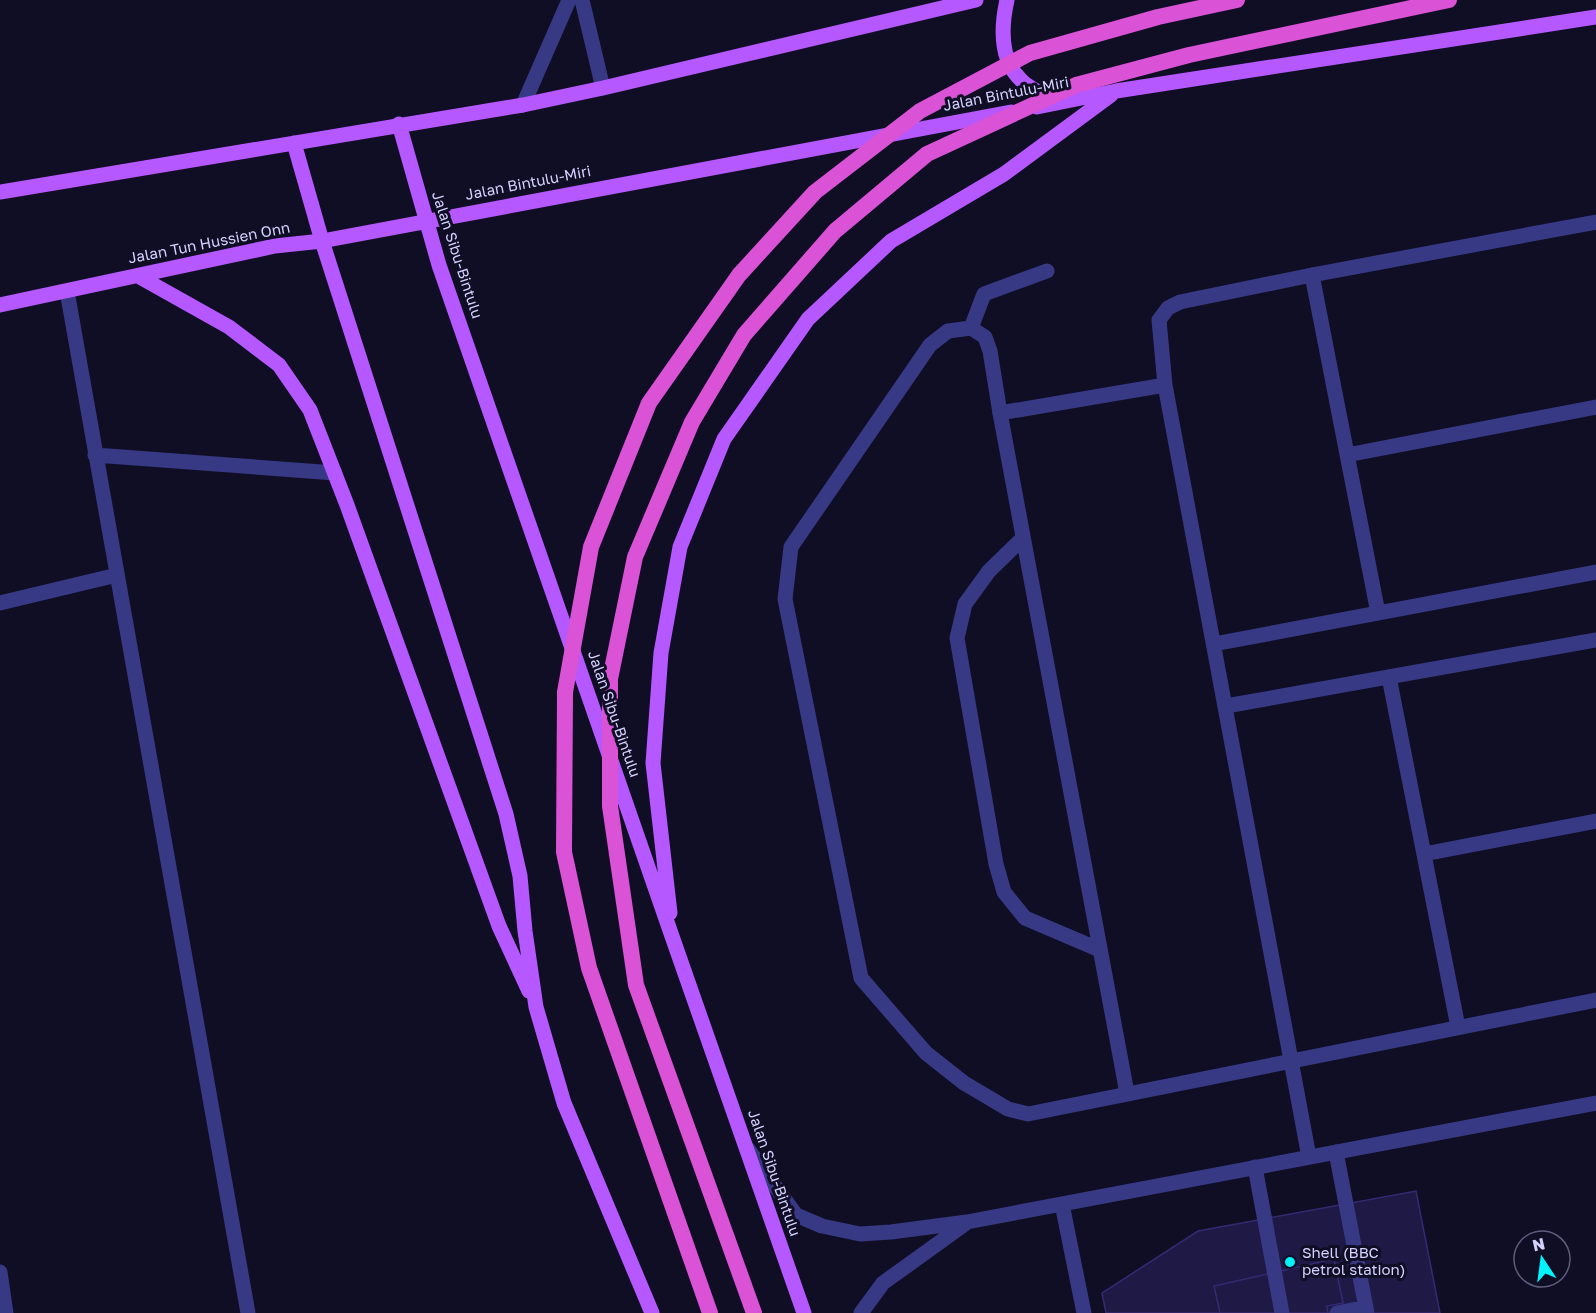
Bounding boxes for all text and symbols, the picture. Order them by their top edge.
street label: Jalan Bintulu-Miri [941,72,1070,114]
street label: Jalan Bintulu-Miri [463,161,592,203]
street label: Jalan Sibu-Bintulu [429,189,487,321]
street label: Jalan Tun Hussien Onn [126,217,291,267]
street label: Jalan Sibu-Bintulu [585,648,645,779]
street label: Jalan Sibu-Bintulu [745,1107,805,1238]
north arrow [1512,1229,1572,1289]
text: N [1530,1233,1547,1255]
place label: Shell (BBC petrol station) [1302,1243,1405,1278]
marker: Shell (BBC petrol station) [1283,1255,1297,1269]

